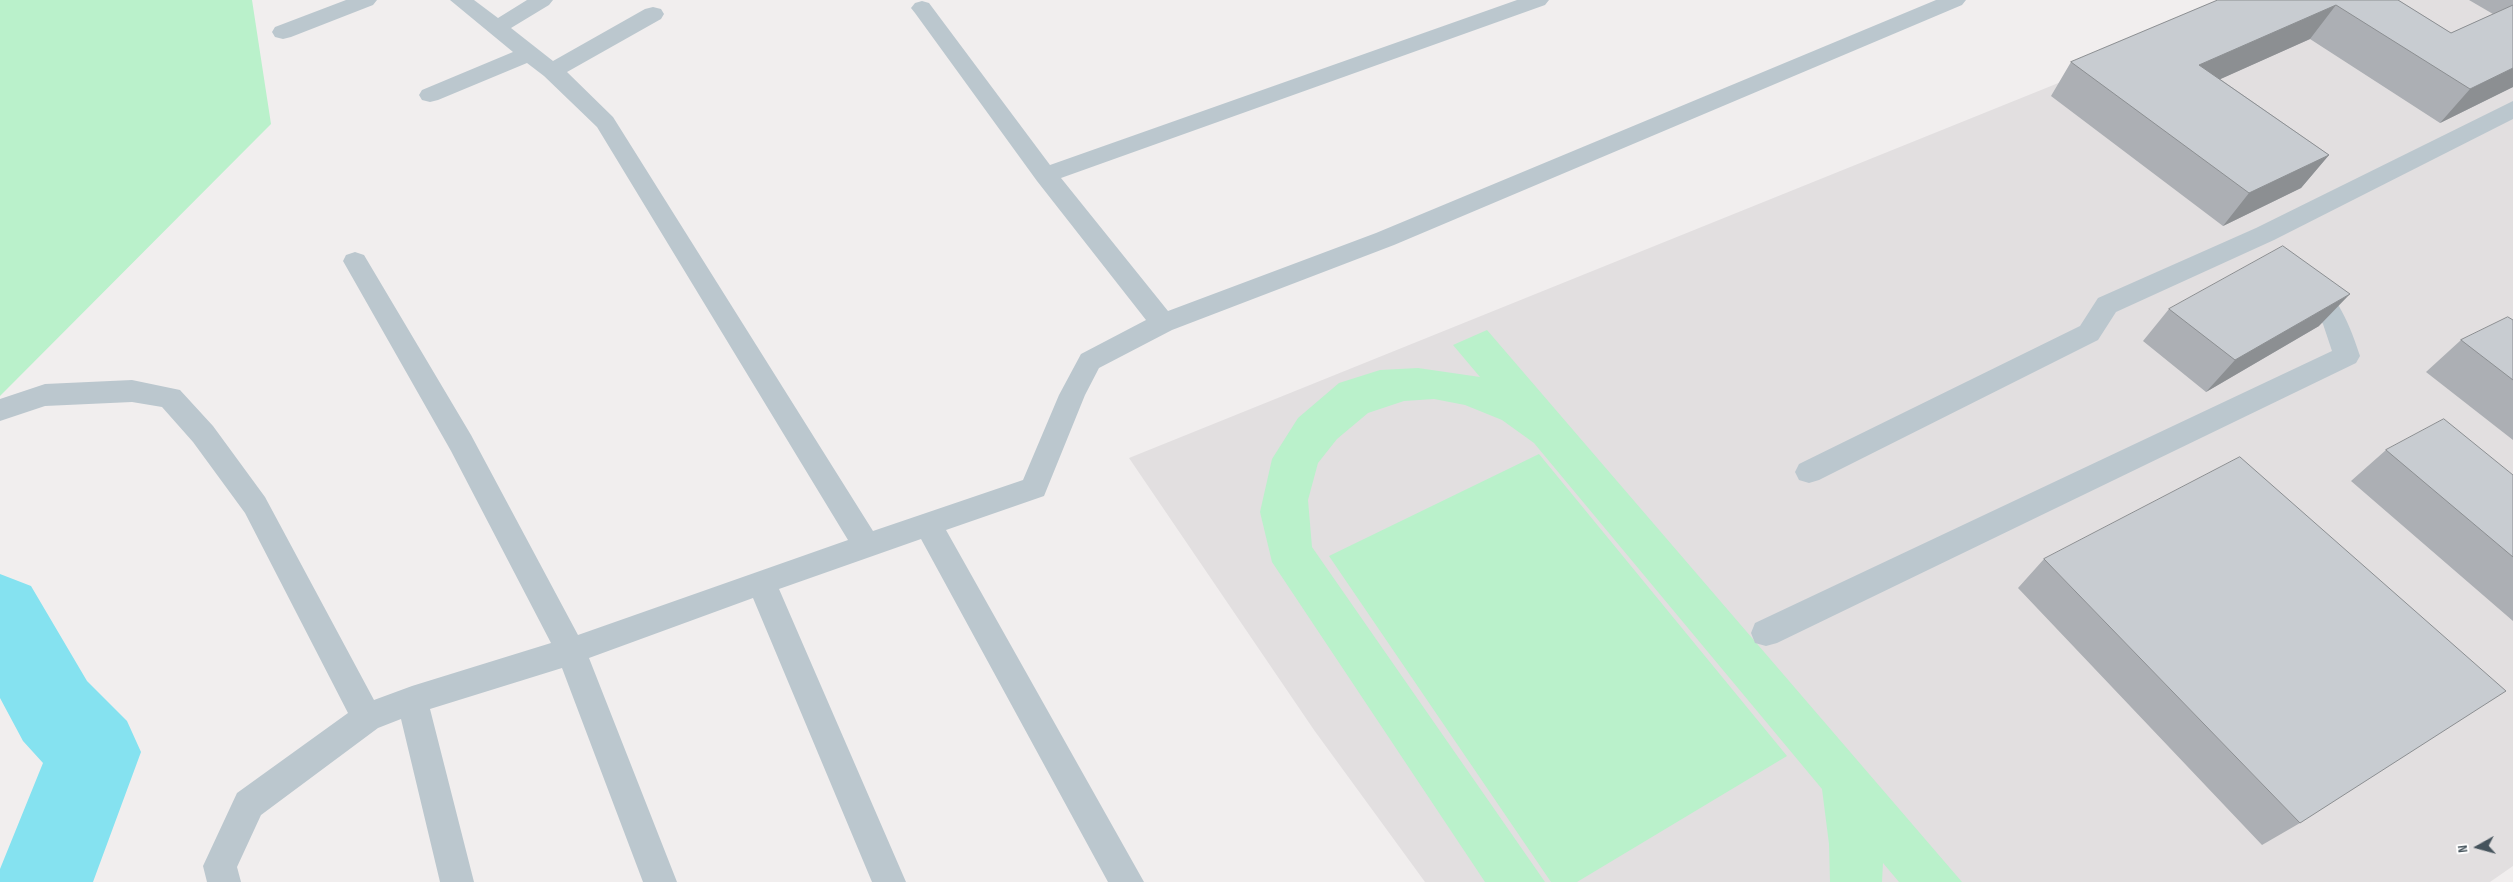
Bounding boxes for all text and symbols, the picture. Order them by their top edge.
north arrow [2453,822,2503,872]
text: N [2454,844,2472,854]

